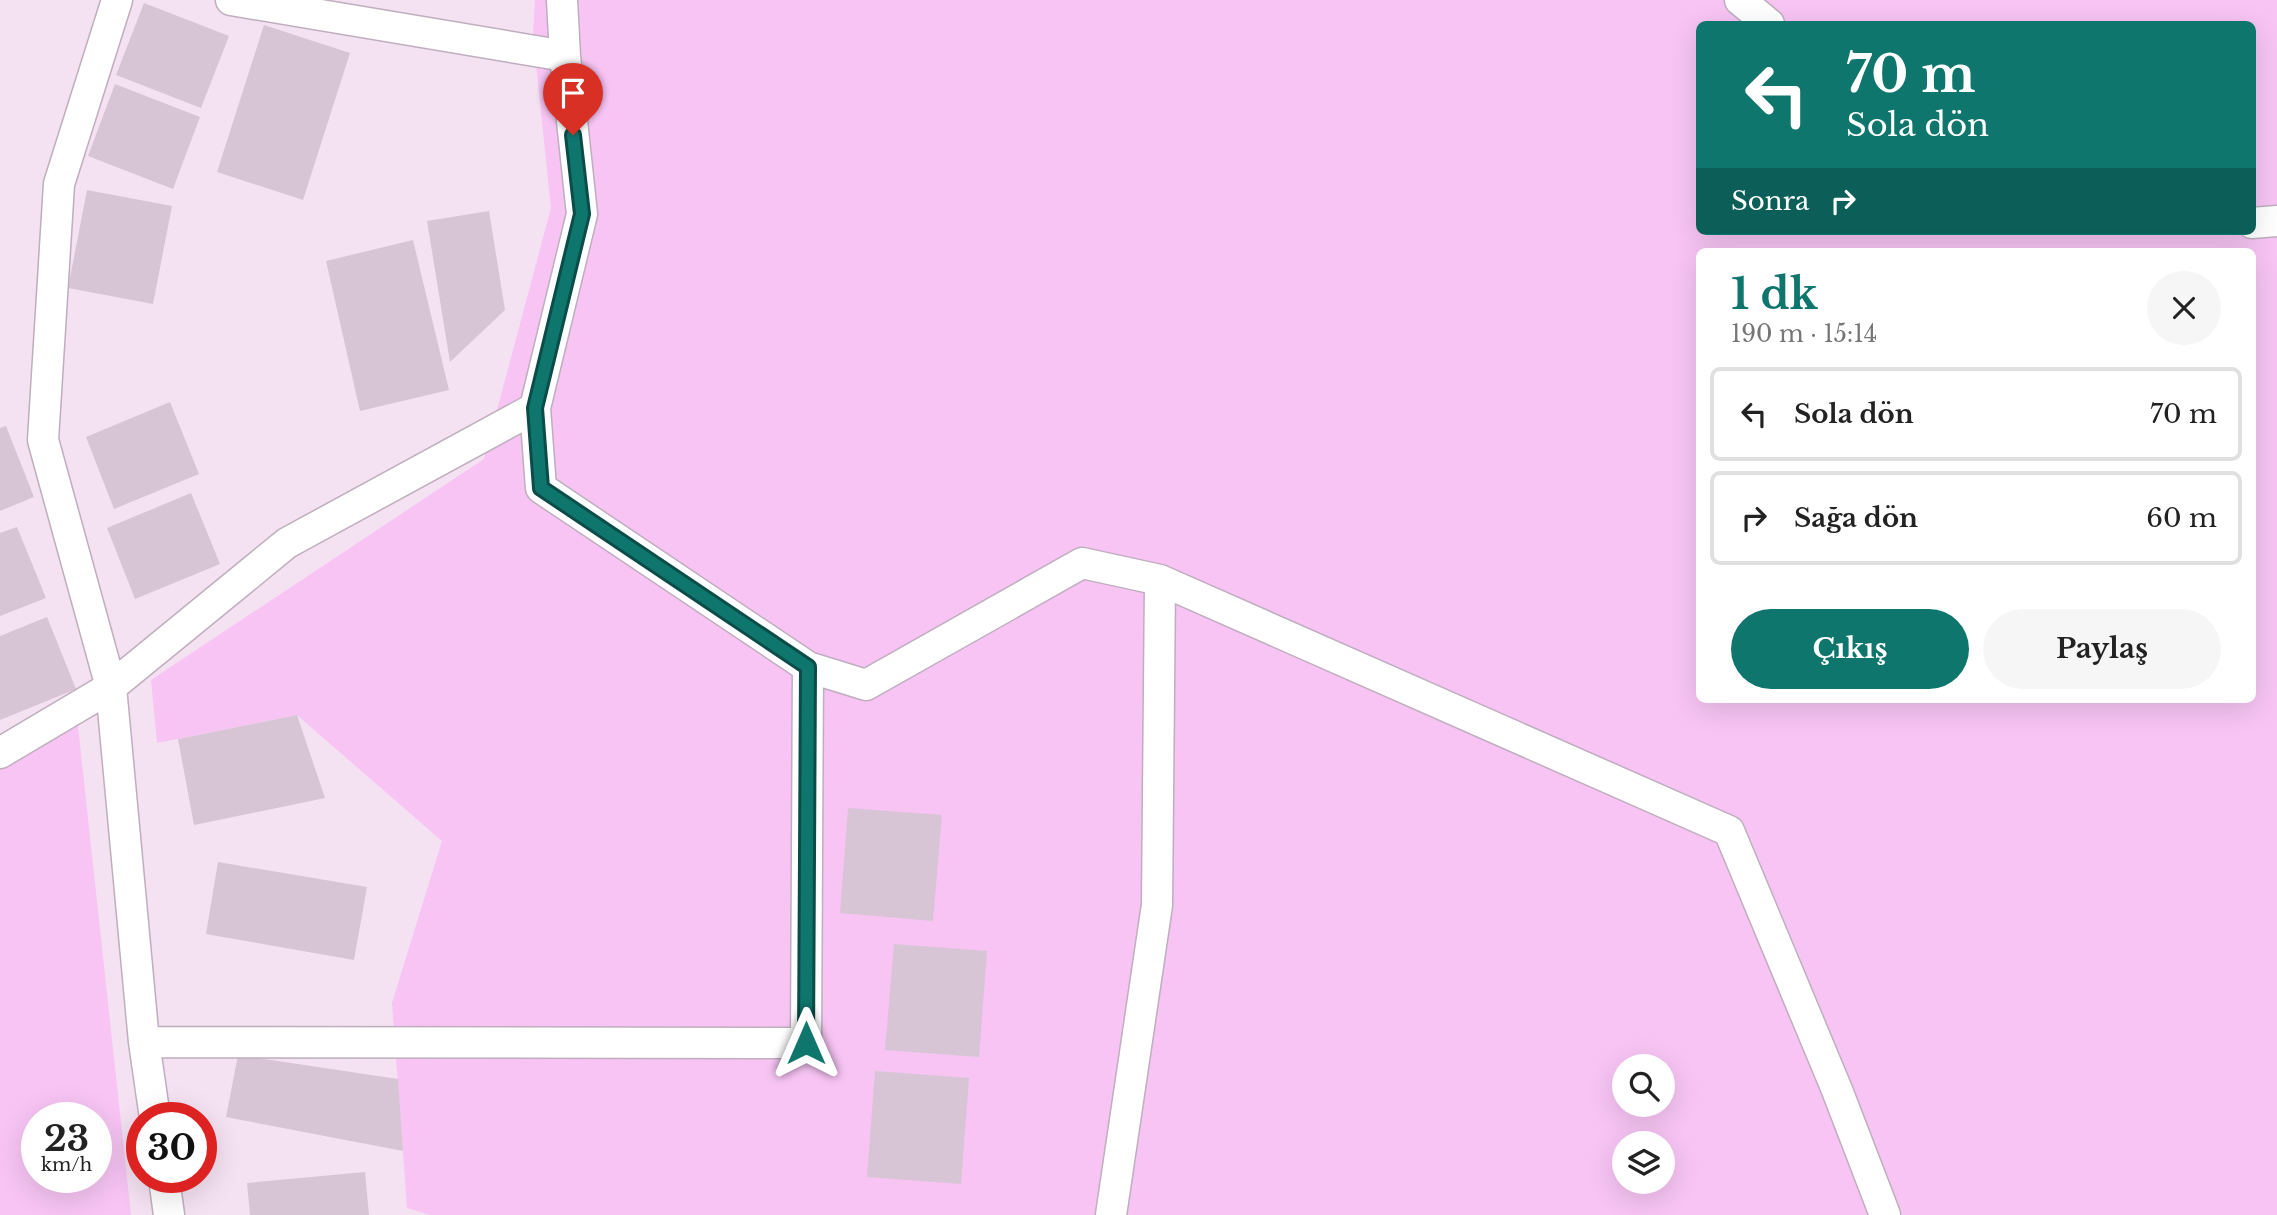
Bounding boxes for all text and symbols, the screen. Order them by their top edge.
text: 70 m [1846,44,1976,105]
icon: left [1731,49,1822,140]
pin [543,63,603,135]
icon: arrive [554,74,592,112]
text: Sola dön [1846,105,1989,145]
icon: right [1824,182,1862,220]
text: Sonra [1731,185,1810,217]
text: 1 dk [1731,268,1818,320]
button: close [2147,271,2221,345]
text: 190 m · 15:14 [1731,320,1877,348]
icon: left [1735,395,1773,433]
text: Sola dön [1794,398,1914,430]
text: 70 m [2150,398,2217,430]
icon: right [1735,499,1773,537]
text: Sağa dön [1794,502,1918,534]
text: 60 m [2146,502,2217,534]
button: Çıkış [1731,609,1969,689]
button: Paylaş [1983,609,2221,689]
position arrow [769,1006,843,1080]
map controls [1612,1054,1675,1194]
button: search [1612,1054,1675,1117]
speed limit sign: 30 [126,1102,217,1193]
text: 23 [44,1117,89,1160]
button: layers [1612,1131,1675,1194]
text: km/h [41,1154,92,1176]

